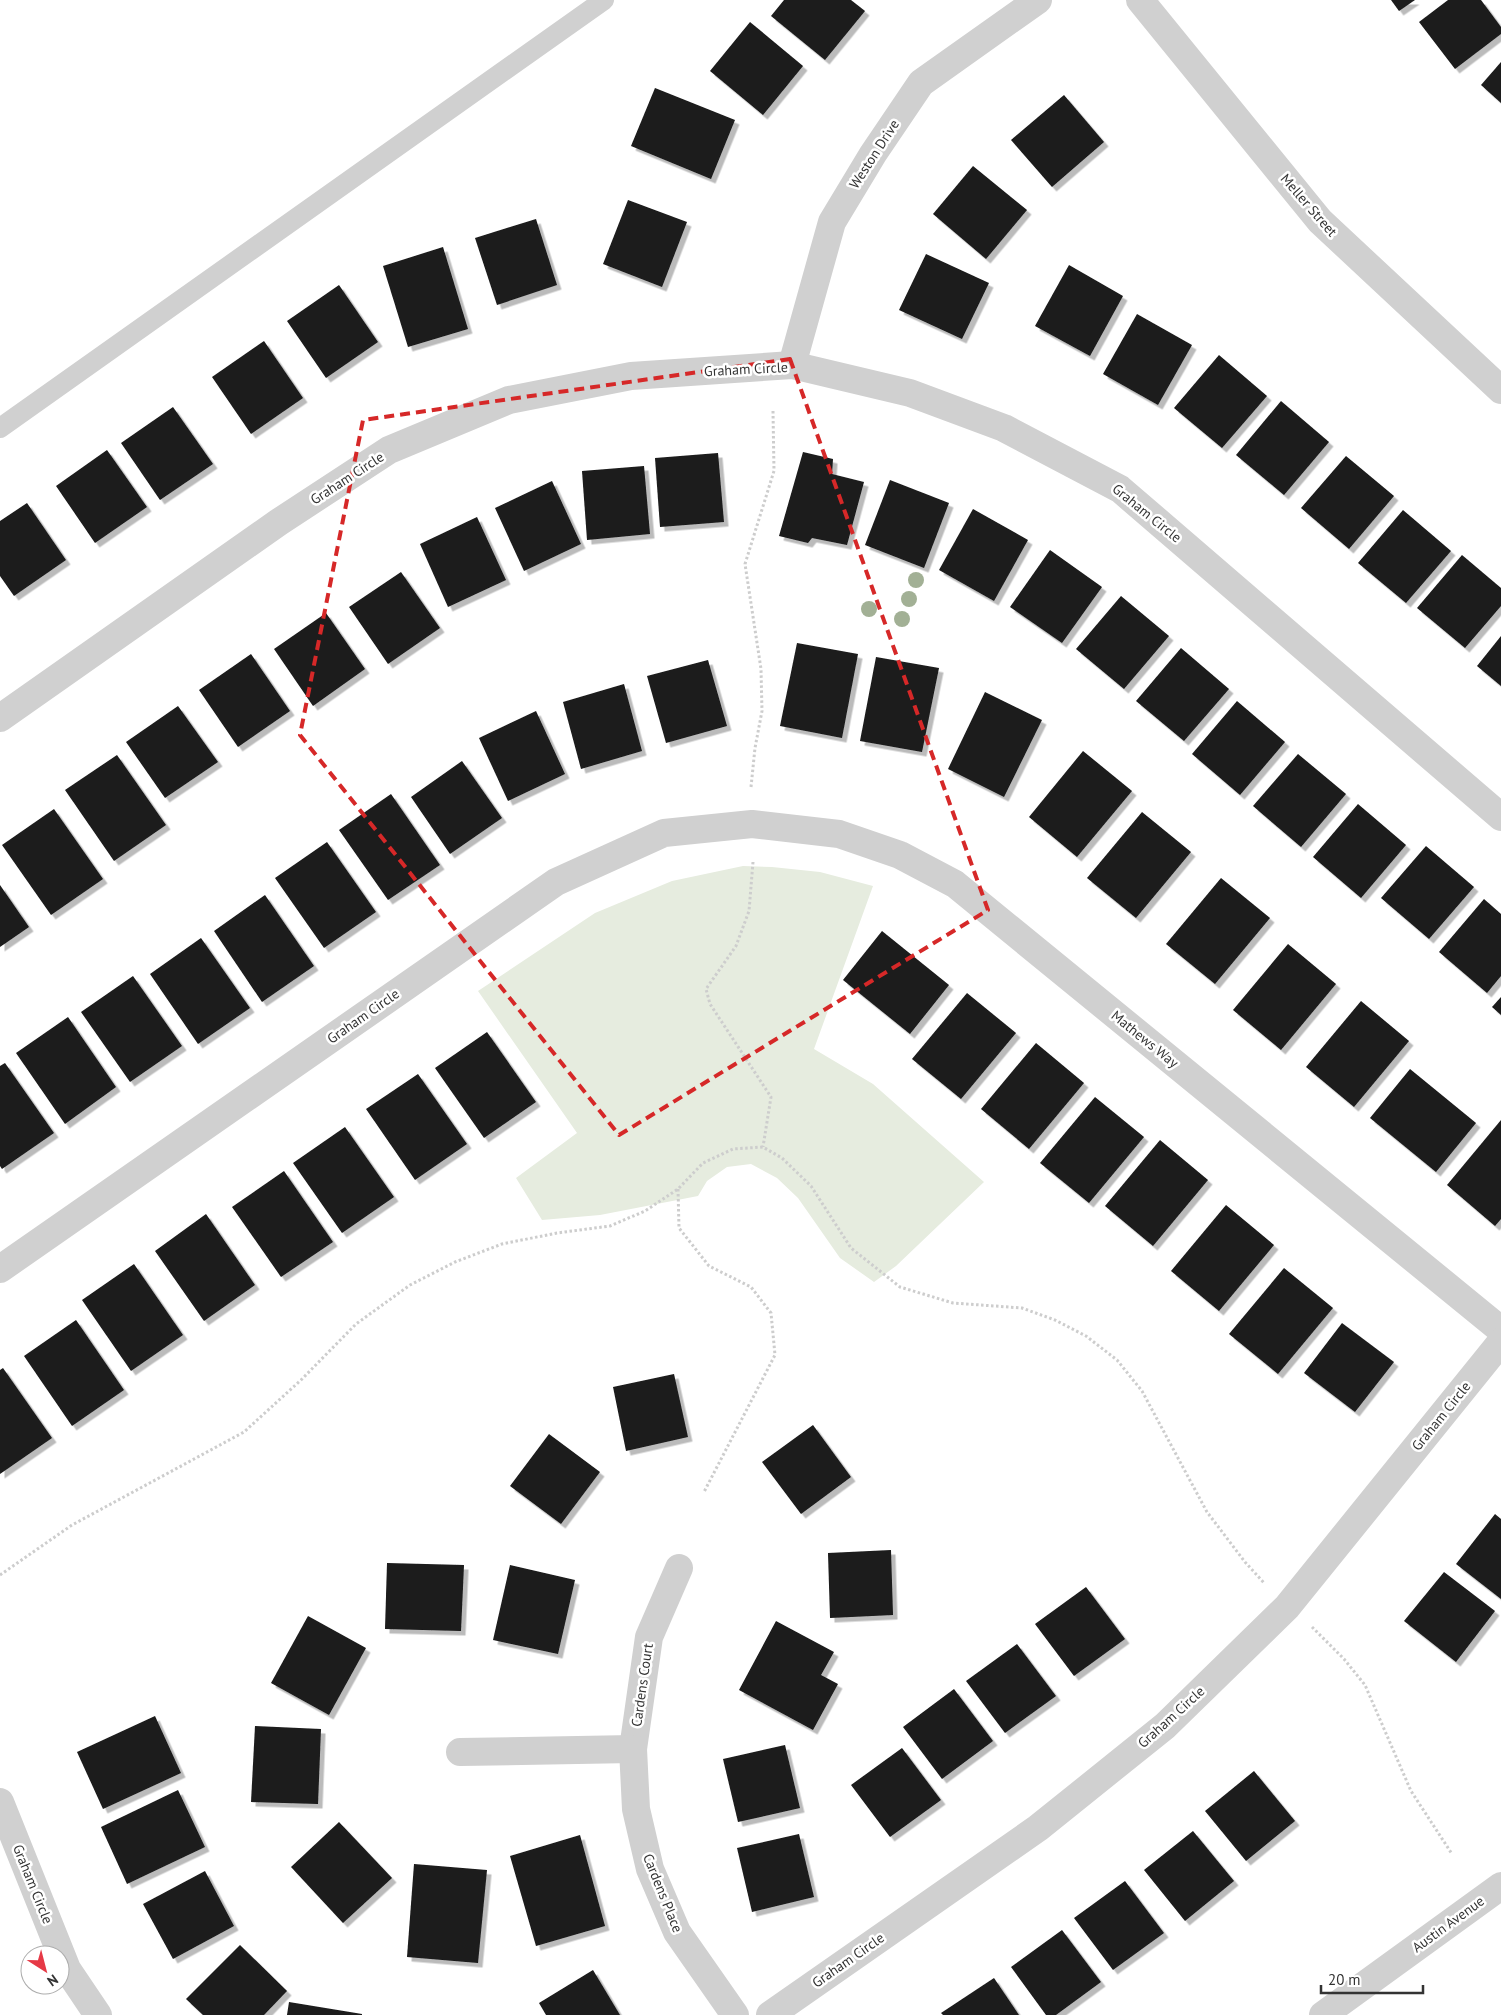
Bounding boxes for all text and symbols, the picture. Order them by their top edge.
street label: Weston Drive [845,116,903,192]
street label: Meller Street [1277,170,1341,240]
street label: Graham Circle [704,358,788,380]
street label: Graham Circle [307,448,387,508]
street label: Graham Circle [1109,480,1185,546]
street label: Graham Circle [323,985,403,1047]
street label: Mathews Way [1108,1006,1183,1072]
street label: Graham Circle [1408,1378,1474,1454]
street label: Cardens Court [627,1642,657,1728]
street label: Graham Circle [1134,1682,1208,1752]
street label: Graham Circle [9,1842,57,1926]
street label: Cardens Place [639,1851,687,1935]
street label: Austin Avenue [1408,1892,1488,1956]
street label: Graham Circle [808,1929,888,1991]
north arrow [20,1945,70,1995]
scale bar [1321,1962,1424,1994]
text: 20 m [1328,1970,1361,1989]
text: N [44,1971,62,1991]

